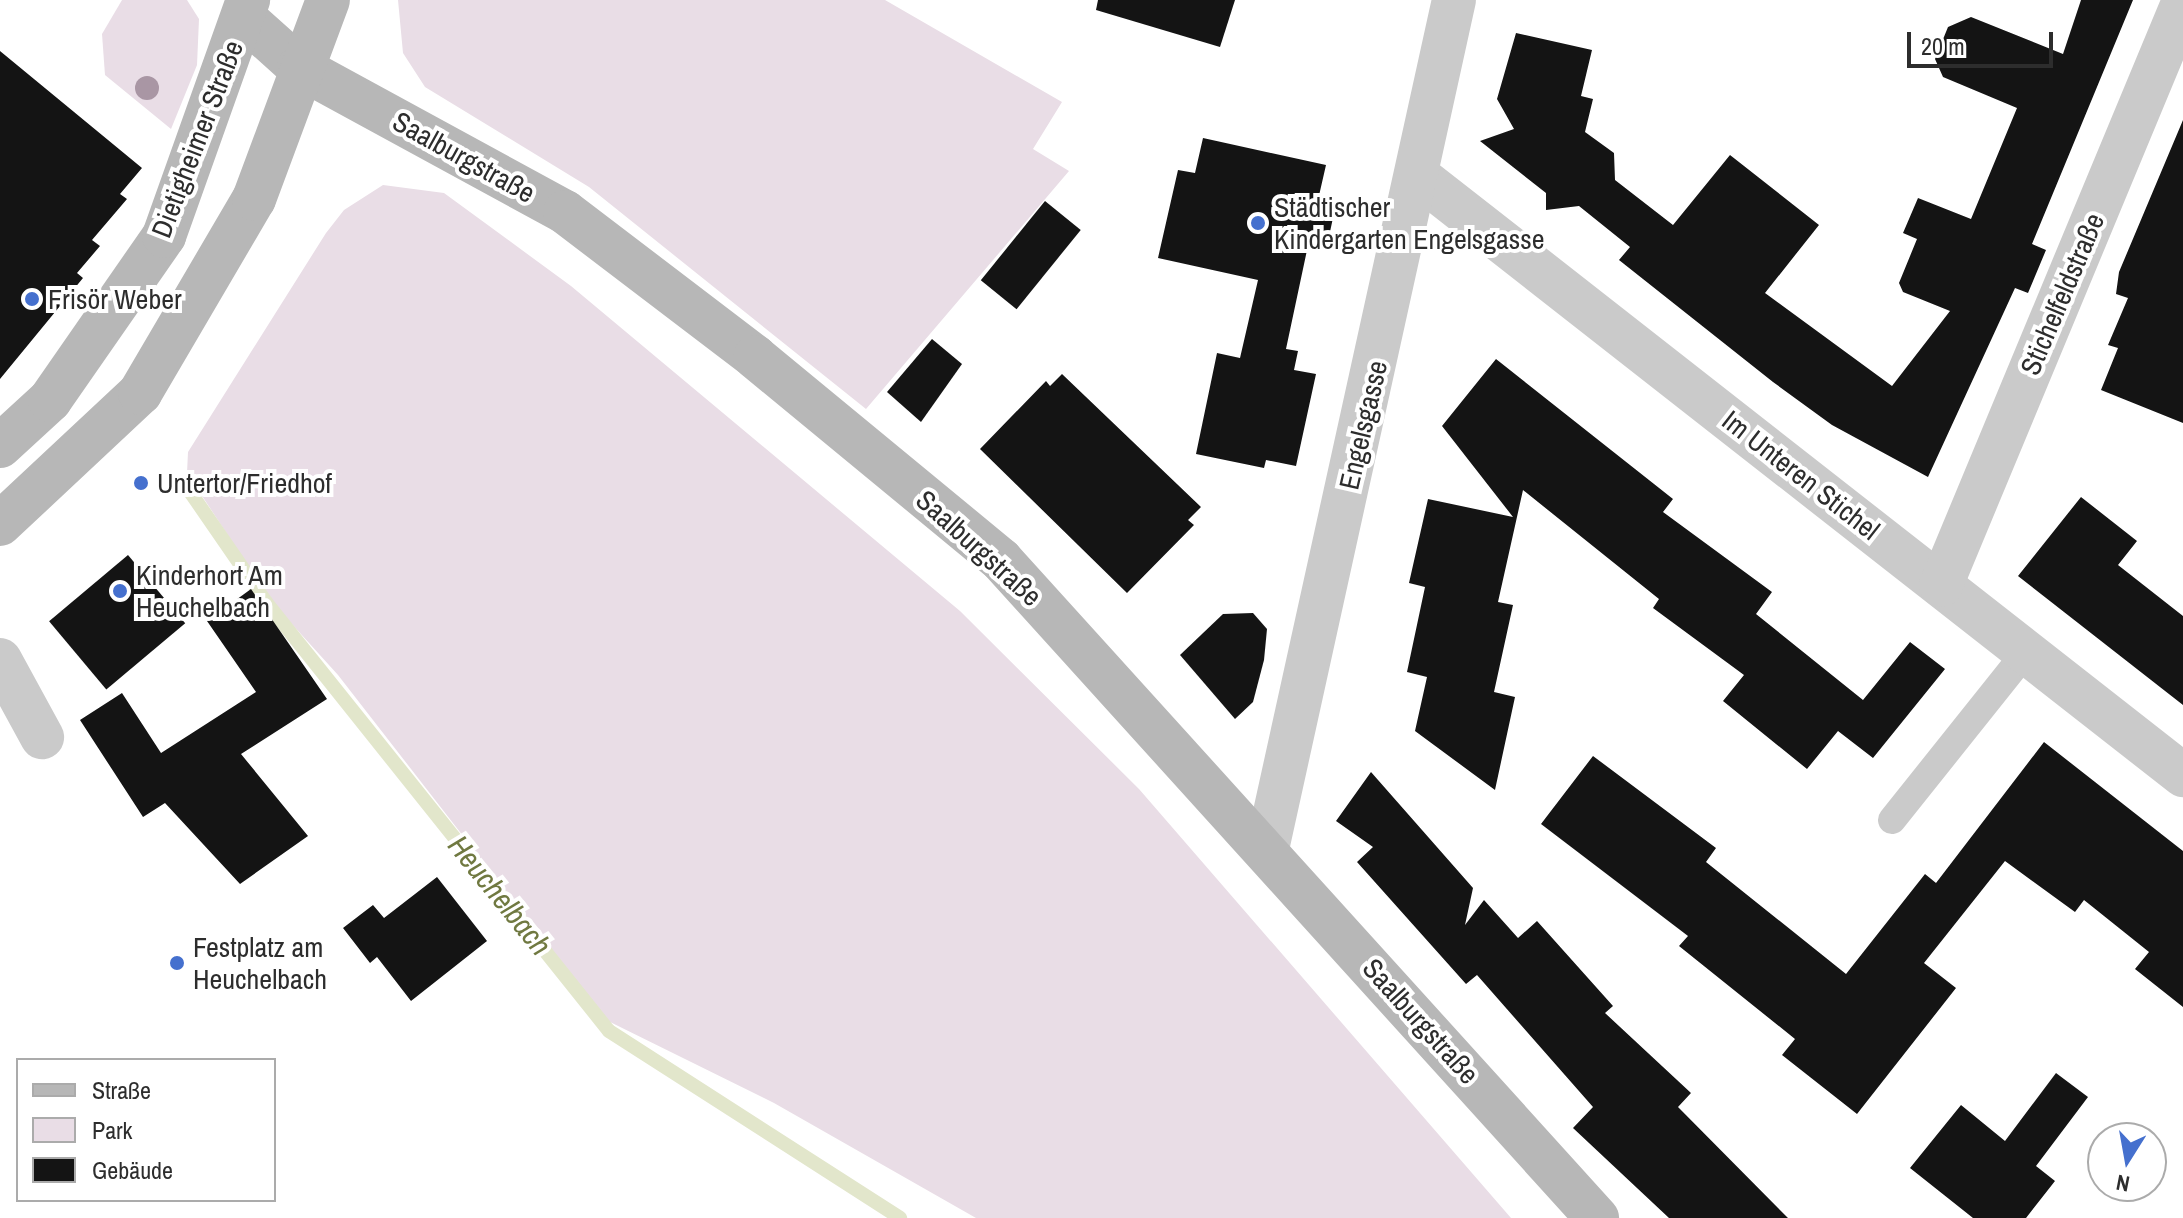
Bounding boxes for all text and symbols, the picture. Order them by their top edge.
scale bar [1911,16,2057,66]
text: 20 m [1921,30,1965,62]
street label: Dietigheimer Straße [144,36,250,242]
street label: Saalburgstraße [387,104,541,210]
place label: Städtischer Kindergarten Engelsgasse [1274,190,1545,256]
street label: Stichelfeldstraße [2013,208,2111,380]
marker: Städtischer Kindergarten Engelsgasse [1249,214,1267,232]
place label: Frisör Weber [48,282,182,316]
marker: Frisör Weber [23,290,41,308]
street label: Engelsgasse [1332,357,1394,493]
street label: Im Unteren Stichel [1716,403,1886,547]
place label: Untertor/Friedhof [157,466,332,500]
marker: Untertor/Friedhof [132,474,150,492]
street label: Saalburgstraße [909,483,1049,613]
place label: Kinderhort Am Heuchelbach [136,558,284,624]
marker: Kinderhort Am Heuchelbach [111,582,129,600]
water label: Heuchelbach [441,828,559,962]
place label: Festplatz am Heuchelbach [193,930,327,996]
street label: Saalburgstraße [1356,951,1486,1091]
marker: Festplatz am Heuchelbach [168,954,186,972]
legend [16,1058,276,1202]
text: Straße [92,1074,151,1106]
text: Park [92,1114,132,1146]
north arrow [2087,1122,2167,1202]
text: Gebäude [92,1154,173,1186]
text: N [2114,1168,2132,1200]

